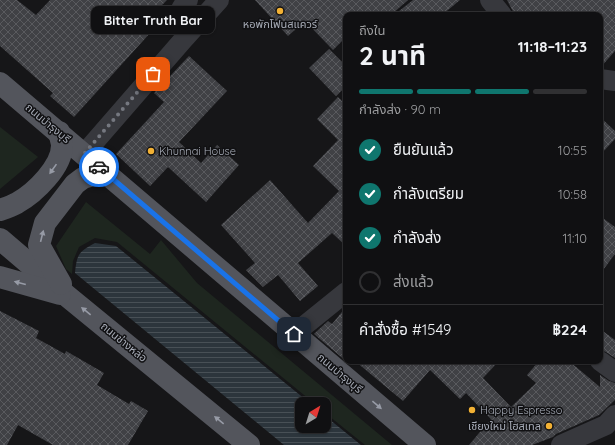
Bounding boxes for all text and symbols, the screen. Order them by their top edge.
callout: Bitter Truth Bar [91,6,215,34]
marker: หอพักโฟนสแควร์ [275,6,285,16]
text: Bitter Truth Bar [104,12,202,28]
place label: หอพักโฟนสแควร์ [243,17,318,31]
text: ถึงใน [359,22,385,38]
text: 11:18–11:23 [518,37,587,56]
text: 2 นาที [359,39,426,72]
pin [136,57,170,91]
icon: bag [142,63,164,85]
street label: ถนนบำรุงบุรี [23,100,74,146]
text: กำลังส่ง · 90 m [359,101,441,117]
icon: check [359,139,381,161]
text: ยืนยันแล้ว [393,140,454,159]
text: 10:55 [558,142,587,158]
place label: Khunnai House [159,144,236,158]
marker: Khunnai House [146,146,156,156]
courier [79,147,119,187]
icon: car [88,156,110,178]
one-way arrow [49,163,57,174]
icon: check [359,183,381,205]
text: กำลังเตรียม [393,184,464,203]
text: 10:58 [558,186,587,202]
icon: check [359,227,381,249]
text: กำลังส่ง [393,228,441,247]
one-way arrow [39,230,45,242]
text: 11:10 [562,230,587,246]
text: ส่งแล้ว [393,272,434,291]
one-way arrow [14,279,26,285]
one-way arrow [81,307,92,316]
pin [277,317,311,351]
street label: ถนนช่างหล่อ [98,319,150,365]
text: คำสั่งซื้อ #1549 [359,320,452,339]
text: ฿224 [552,320,587,339]
icon: home [283,323,305,345]
street label: ถนนบำรุงบุรี [315,350,366,396]
north arrow [295,397,331,433]
map controls [295,397,331,433]
one-way arrow [372,400,383,409]
place label: Happy Espresso [480,403,563,417]
marker: Happy Espresso [467,405,477,415]
one-way arrow [214,416,225,425]
place label: เชียงใหม่ โฮสเทล [468,419,541,433]
marker: เชียงใหม่ โฮสเทล [544,421,554,431]

